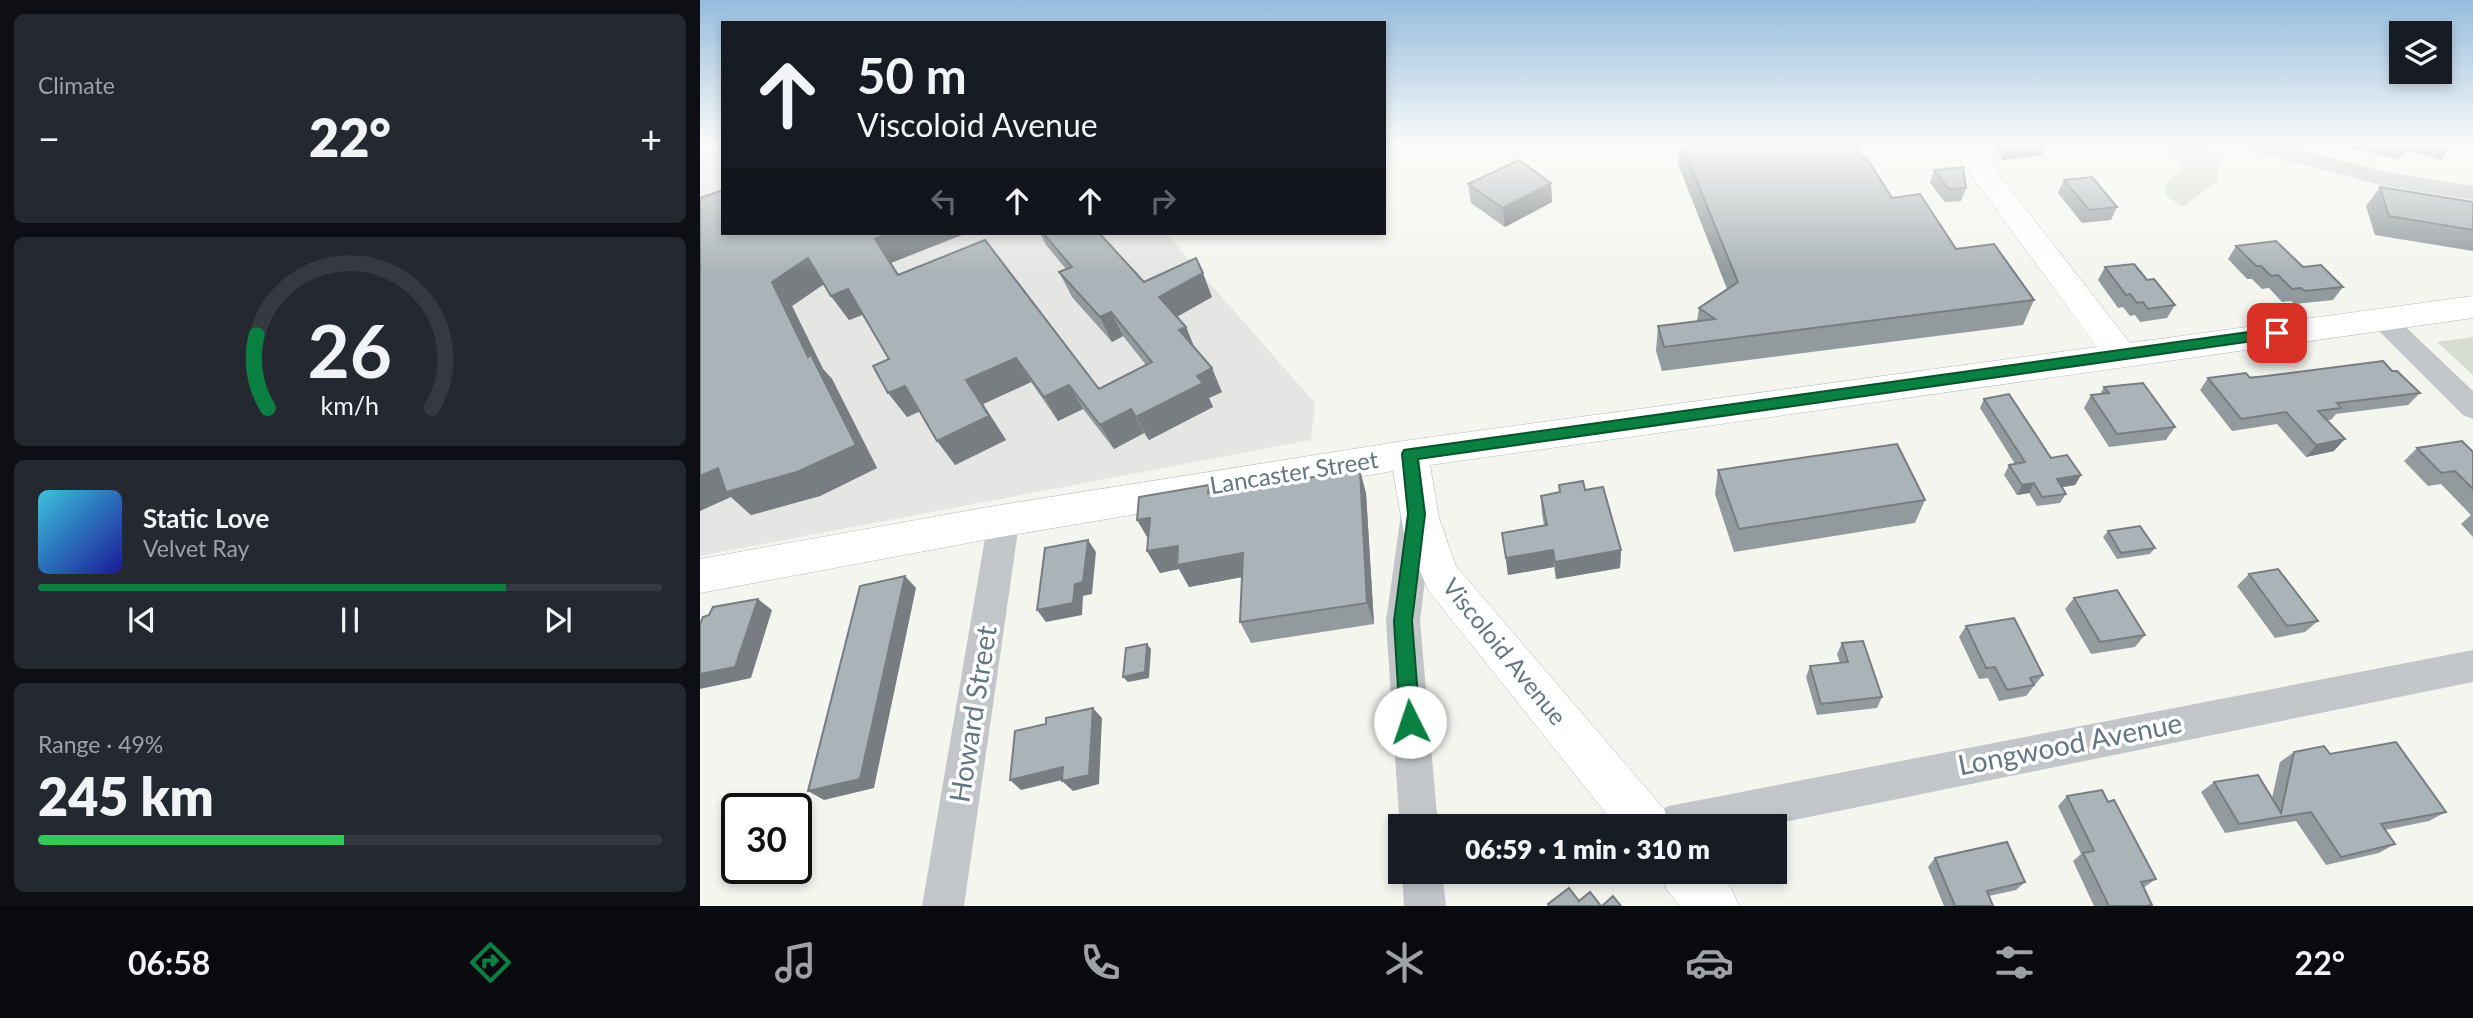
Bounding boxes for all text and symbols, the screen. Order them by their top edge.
map controls [2389,21,2452,84]
button: layers [2389,21,2452,84]
text: 50 m [857,46,967,104]
icon: ahead [742,49,833,140]
text: Climate [38,71,115,99]
text: Viscoloid Avenue [857,105,1098,144]
text: 22° [309,106,391,168]
text: − [38,115,60,161]
text: + [640,115,662,161]
icon: left [925,182,963,220]
icon: ahead [998,182,1036,220]
icon: ahead [1071,182,1109,220]
icon: right [1144,182,1182,220]
pin [2247,303,2307,363]
text: 26 [308,306,392,394]
icon: arrive [2258,314,2296,352]
text: km/h [321,389,379,419]
street label: Lancaster Street [1207,444,1380,499]
text: Static Love [143,502,270,534]
text: Velvet Ray [143,534,249,562]
street label: Viscoloid Avenue [1437,572,1573,730]
icon: previous [123,601,161,639]
icon: pause [331,601,369,639]
icon: next [539,601,577,639]
street label: Howard Street [941,623,1003,805]
position arrow [1373,685,1447,759]
street label: Longwood Avenue [1955,705,2185,781]
text: Range · 49% [38,730,163,758]
text: 245 km [38,765,214,827]
speed limit sign: 30 [721,793,812,884]
text: 06:59 · 1 min · 310 m [1465,833,1710,865]
icon: directions [466,938,515,987]
icon: music [771,938,820,987]
icon: phone [1076,938,1125,987]
icon: climate [1380,938,1429,987]
icon: car [1685,938,1734,987]
icon: filters [1990,938,2039,987]
text: 06:58 [128,943,210,982]
text: 22° [2295,943,2345,982]

